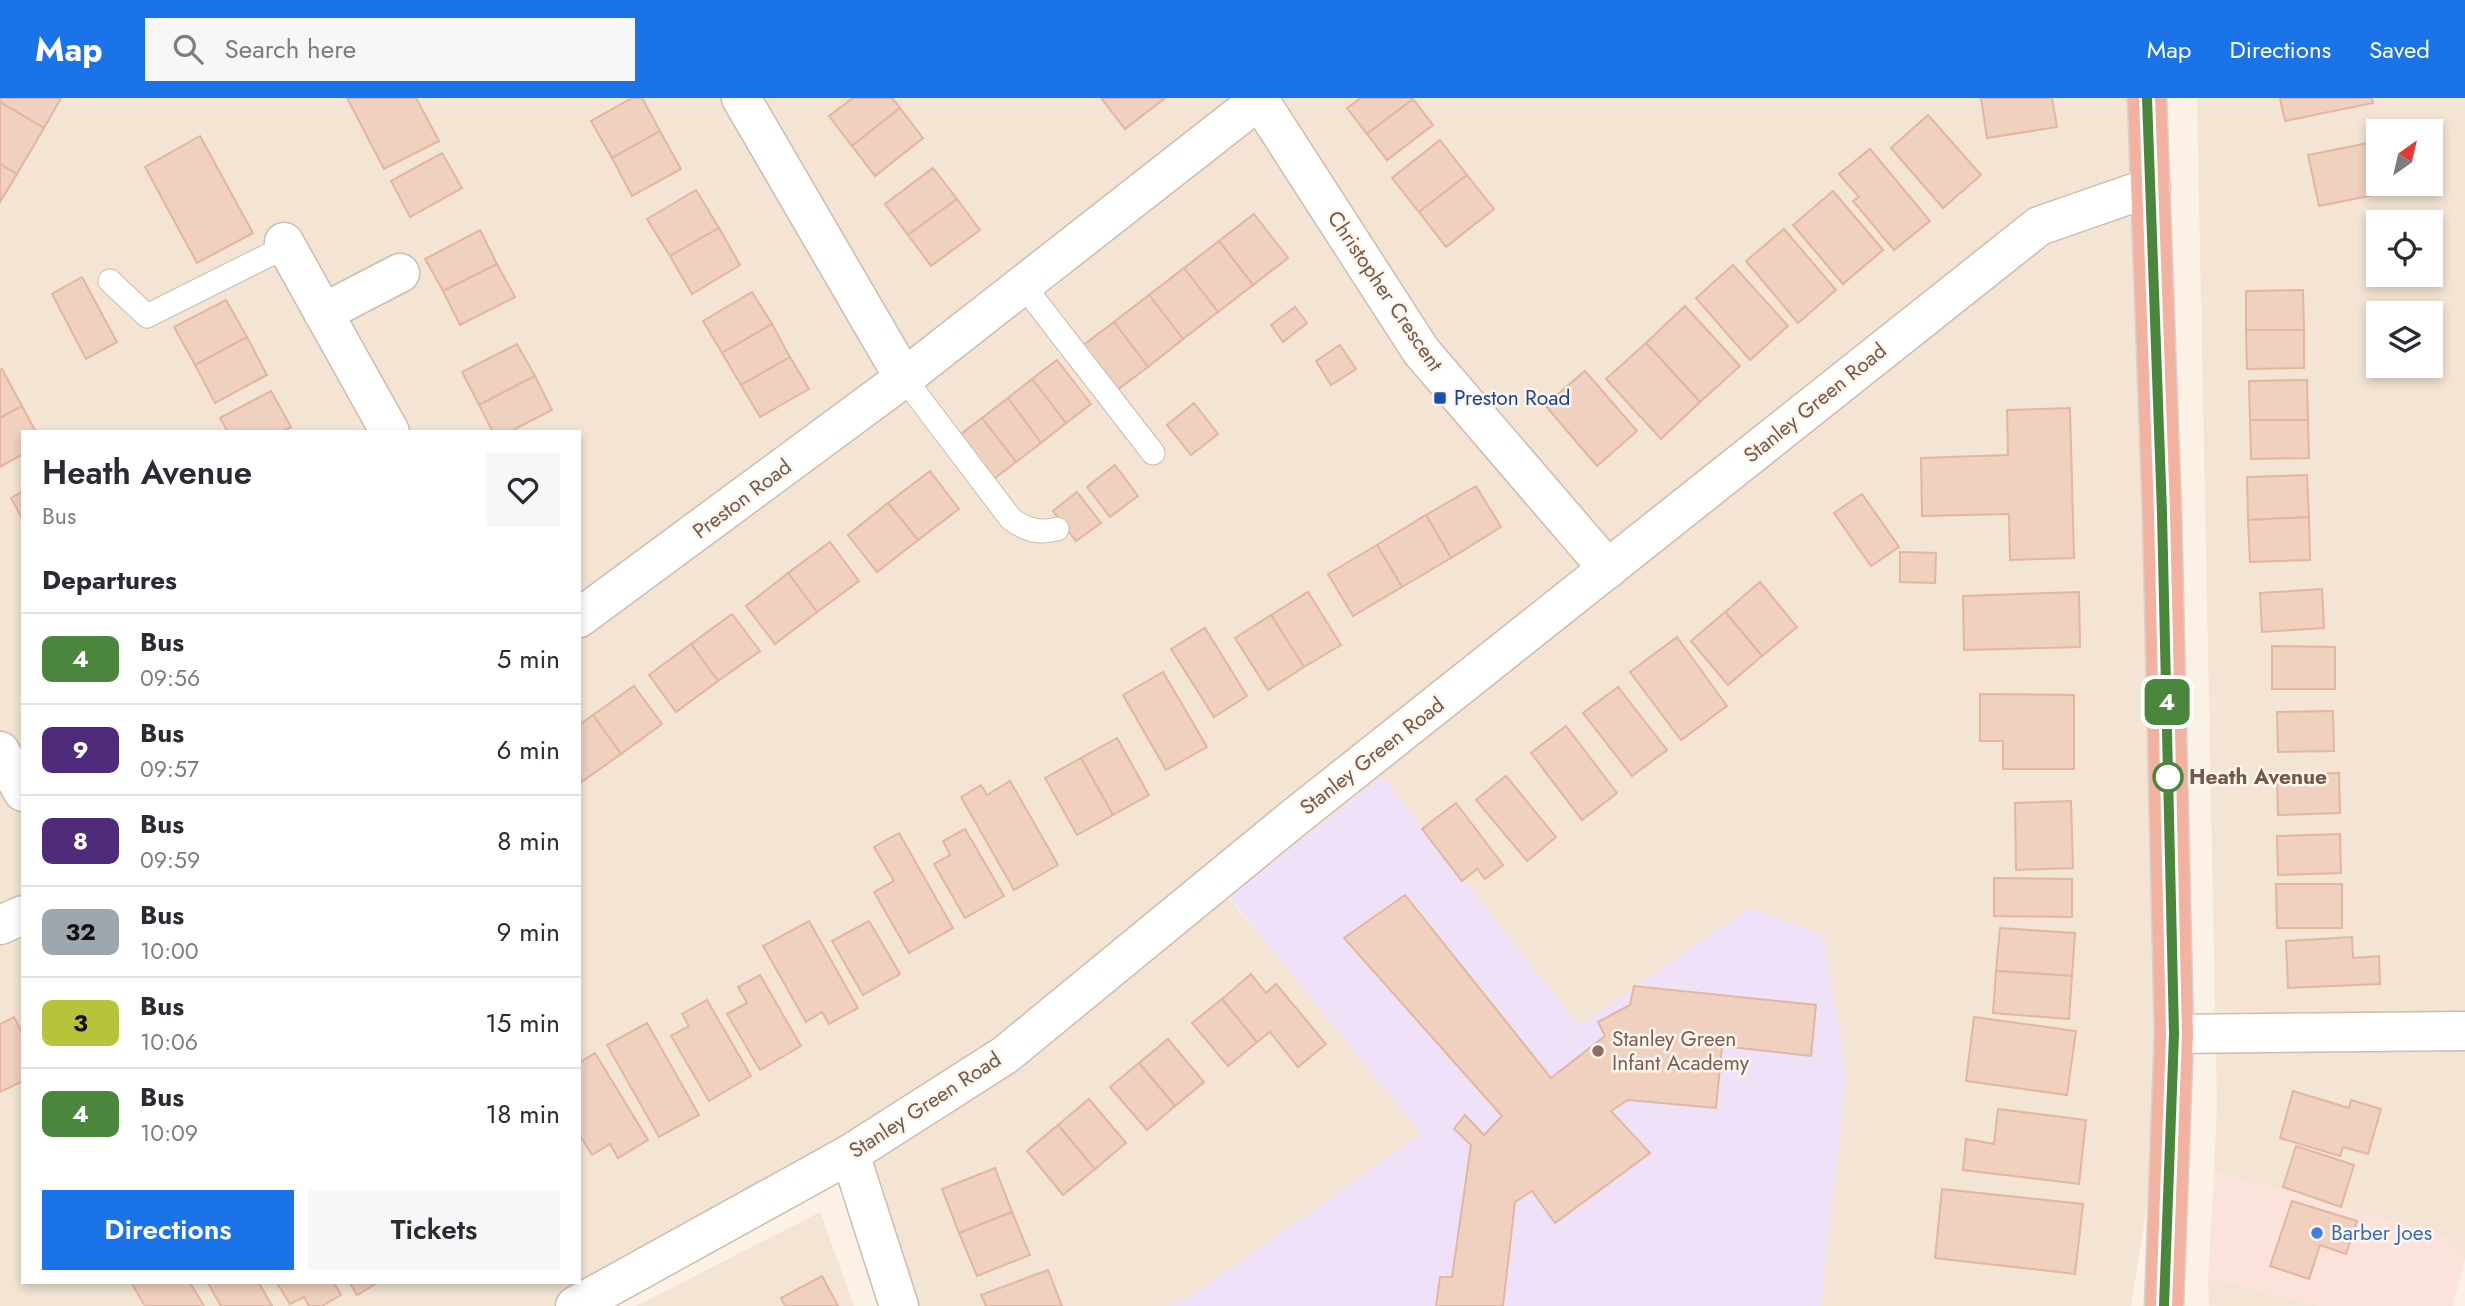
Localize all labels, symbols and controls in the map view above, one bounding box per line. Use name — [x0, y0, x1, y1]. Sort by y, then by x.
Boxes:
search box — [145, 18, 635, 81]
text: Map — [35, 26, 103, 73]
icon: search — [169, 30, 207, 68]
text: Search here — [225, 30, 356, 68]
text: Map — [2147, 32, 2192, 67]
text: Directions — [2230, 32, 2331, 67]
text: Saved — [2369, 32, 2430, 67]
north arrow — [2366, 119, 2443, 196]
map controls — [2366, 119, 2443, 378]
street label: Christopher Crescent — [1320, 205, 1450, 377]
button: locate — [2366, 210, 2443, 287]
button: layers — [2366, 301, 2443, 378]
street label: Stanley Green Road — [1737, 336, 1893, 470]
place label: Preston Road — [1454, 383, 1570, 413]
marker: Preston Road — [1432, 390, 1448, 406]
text: Heath Avenue — [42, 449, 252, 496]
street label: Preston Road — [686, 452, 798, 546]
button: heart — [486, 453, 560, 527]
text: Bus — [42, 499, 76, 533]
text: Departures — [42, 561, 177, 599]
text: Bus — [140, 623, 184, 661]
text: 5 min — [497, 640, 560, 678]
text: 4 — [72, 641, 89, 676]
text: 09:56 — [140, 661, 200, 695]
line badge: 4 — [2144, 679, 2190, 725]
text: 4 — [2159, 684, 2175, 719]
street label: Stanley Green Road — [1293, 690, 1451, 822]
text: Bus — [140, 714, 184, 752]
text: 6 min — [497, 731, 560, 769]
text: 9 — [72, 732, 89, 767]
text: 09:57 — [140, 752, 199, 786]
marker: Heath Avenue — [2153, 762, 2183, 792]
place label: Heath Avenue — [2189, 762, 2327, 792]
text: Bus — [140, 805, 184, 843]
text: 8 min — [497, 822, 560, 860]
text: 8 — [73, 823, 88, 858]
text: 09:59 — [140, 843, 200, 877]
text: Bus — [140, 896, 184, 934]
text: 9 min — [497, 913, 560, 951]
text: 32 — [65, 914, 96, 949]
text: 10:00 — [140, 934, 199, 968]
text: Bus — [140, 987, 184, 1025]
text: 15 min — [485, 1004, 560, 1042]
text: 3 — [73, 1005, 88, 1040]
place label: Stanley Green Infant Academy — [1612, 1024, 1750, 1078]
text: 10:06 — [140, 1025, 198, 1059]
marker: Stanley Green Infant Academy — [1590, 1043, 1606, 1059]
street label: Stanley Green Road — [843, 1045, 1007, 1165]
text: Bus — [140, 1078, 184, 1116]
text: 18 min — [486, 1095, 560, 1133]
text: 4 — [72, 1096, 89, 1131]
text: 10:09 — [140, 1116, 198, 1150]
button: Directions — [42, 1190, 294, 1270]
button: Tickets — [308, 1190, 560, 1270]
place label: Barber Joes — [2331, 1218, 2432, 1248]
marker: Barber Joes — [2309, 1225, 2325, 1241]

